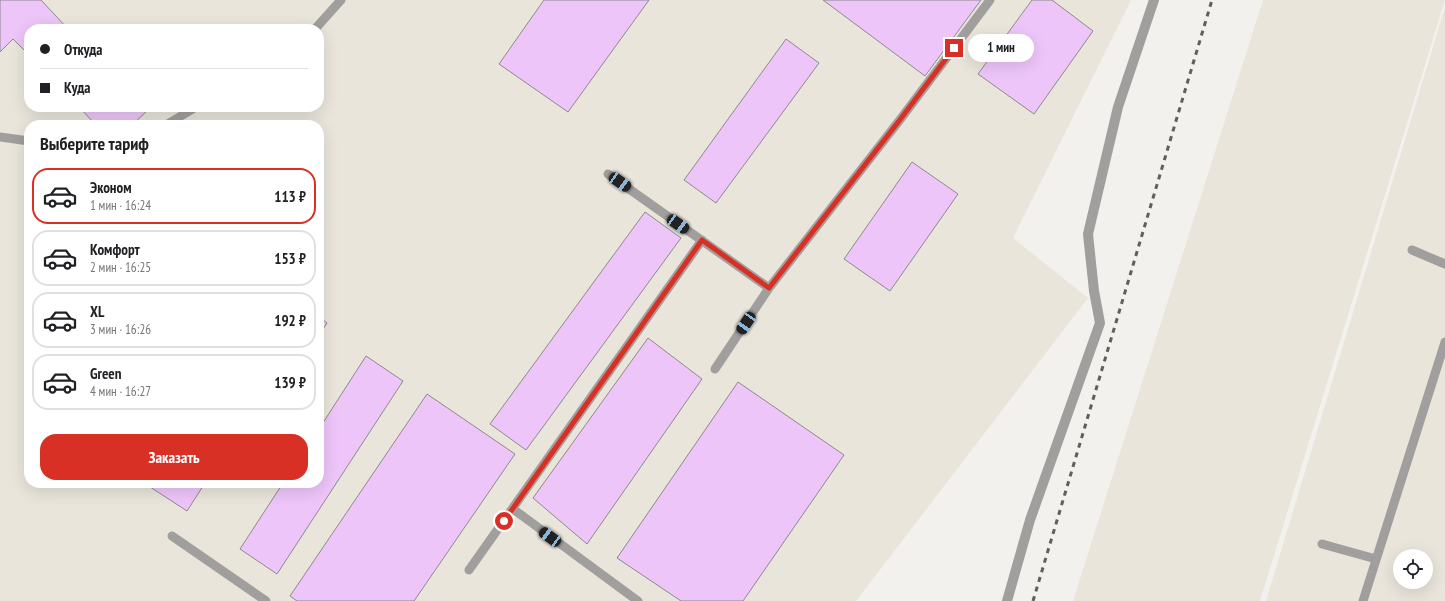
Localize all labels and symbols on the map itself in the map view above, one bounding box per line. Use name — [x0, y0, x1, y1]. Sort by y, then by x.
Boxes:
callout: 1 мин — [968, 34, 1034, 62]
route end — [945, 39, 963, 57]
car — [607, 170, 633, 194]
car — [665, 212, 691, 236]
car — [734, 310, 758, 336]
route start — [495, 512, 513, 530]
car — [537, 525, 563, 549]

